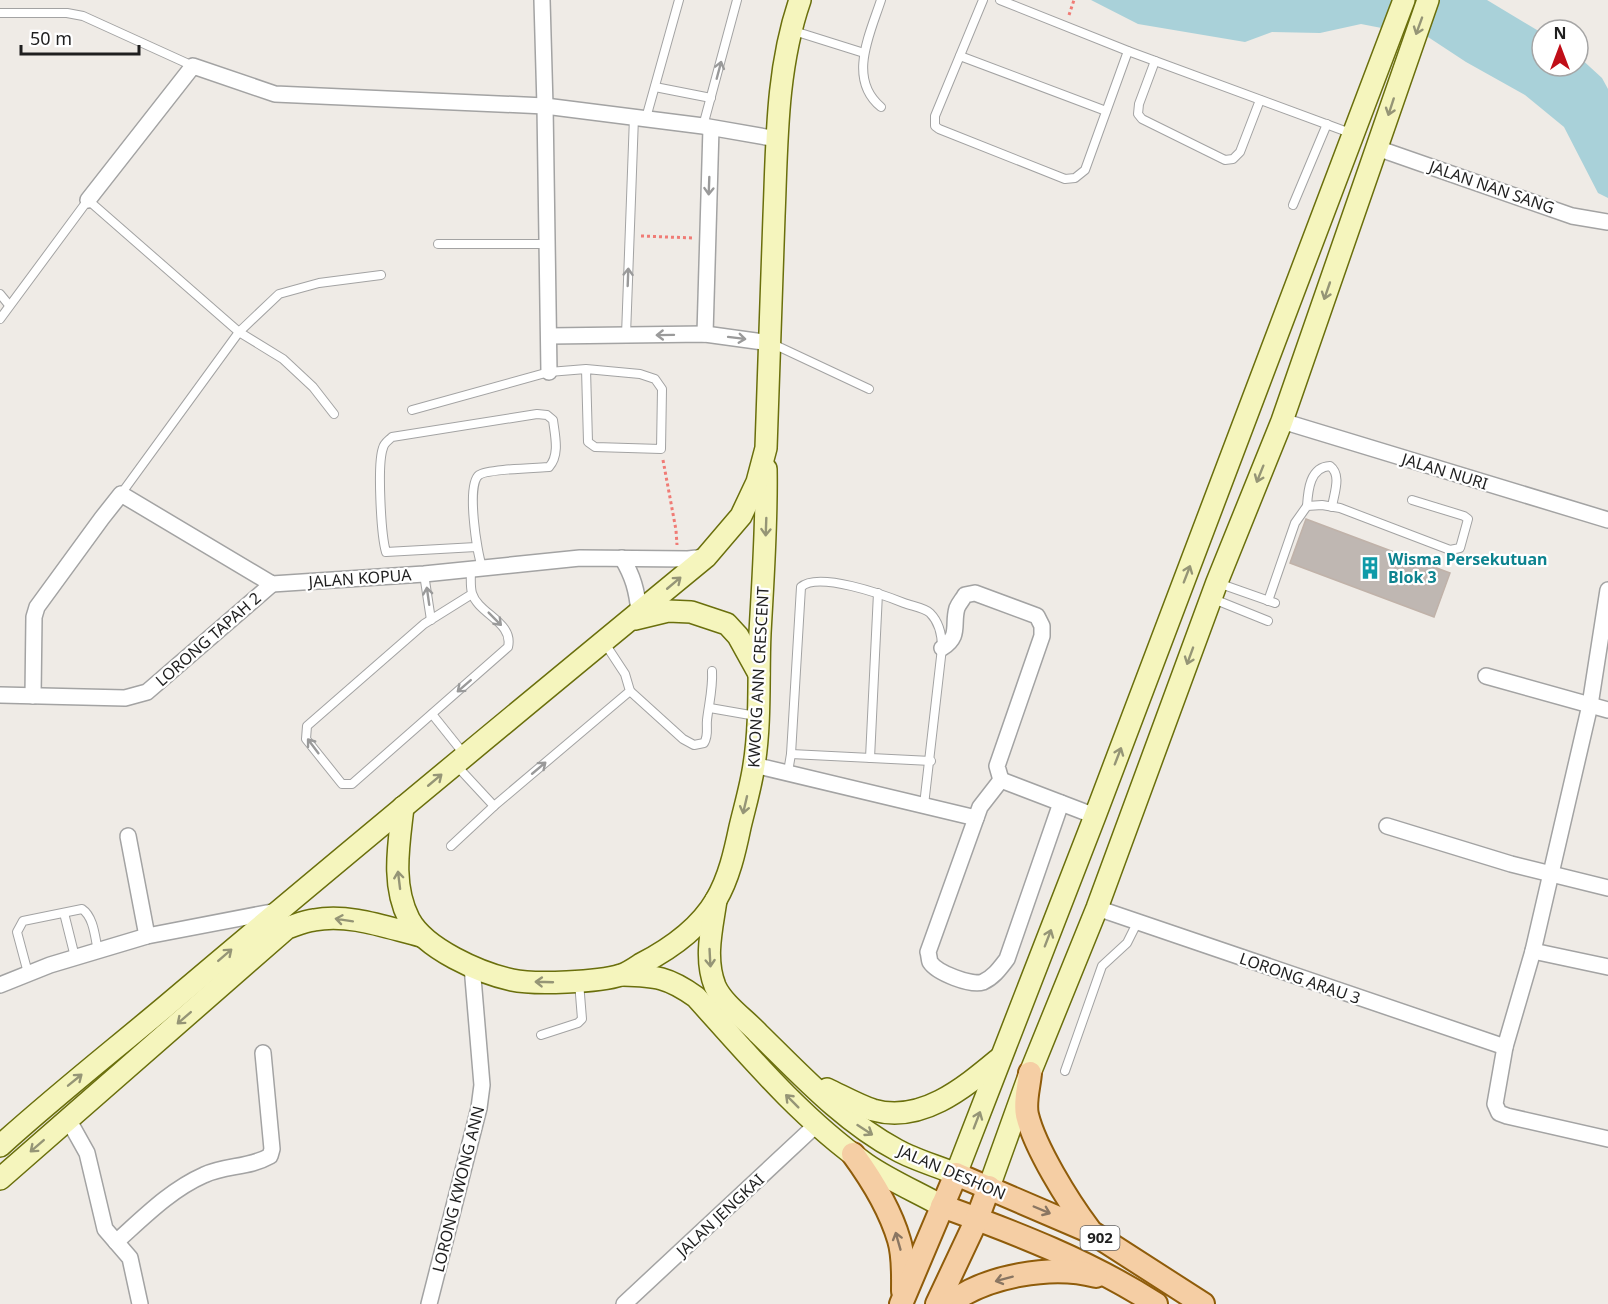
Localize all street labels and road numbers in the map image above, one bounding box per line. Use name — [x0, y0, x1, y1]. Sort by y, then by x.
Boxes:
street label: JALAN NAN SANG — [1425, 155, 1558, 219]
street label: JALAN NURI — [1397, 447, 1491, 494]
street label: JALAN KOPUA — [306, 563, 413, 593]
street label: KWONG ANN CRESCENT — [742, 586, 774, 768]
street label: LORONG TAPAH 2 — [151, 587, 265, 691]
street label: LORONG ARAU 3 — [1237, 947, 1363, 1009]
street label: LORONG KWONG ANN — [427, 1104, 489, 1274]
street label: JALAN DESHON — [893, 1139, 1009, 1205]
street label: JALAN JENGKAI — [670, 1169, 769, 1263]
road number: 902 — [1080, 1226, 1120, 1250]

